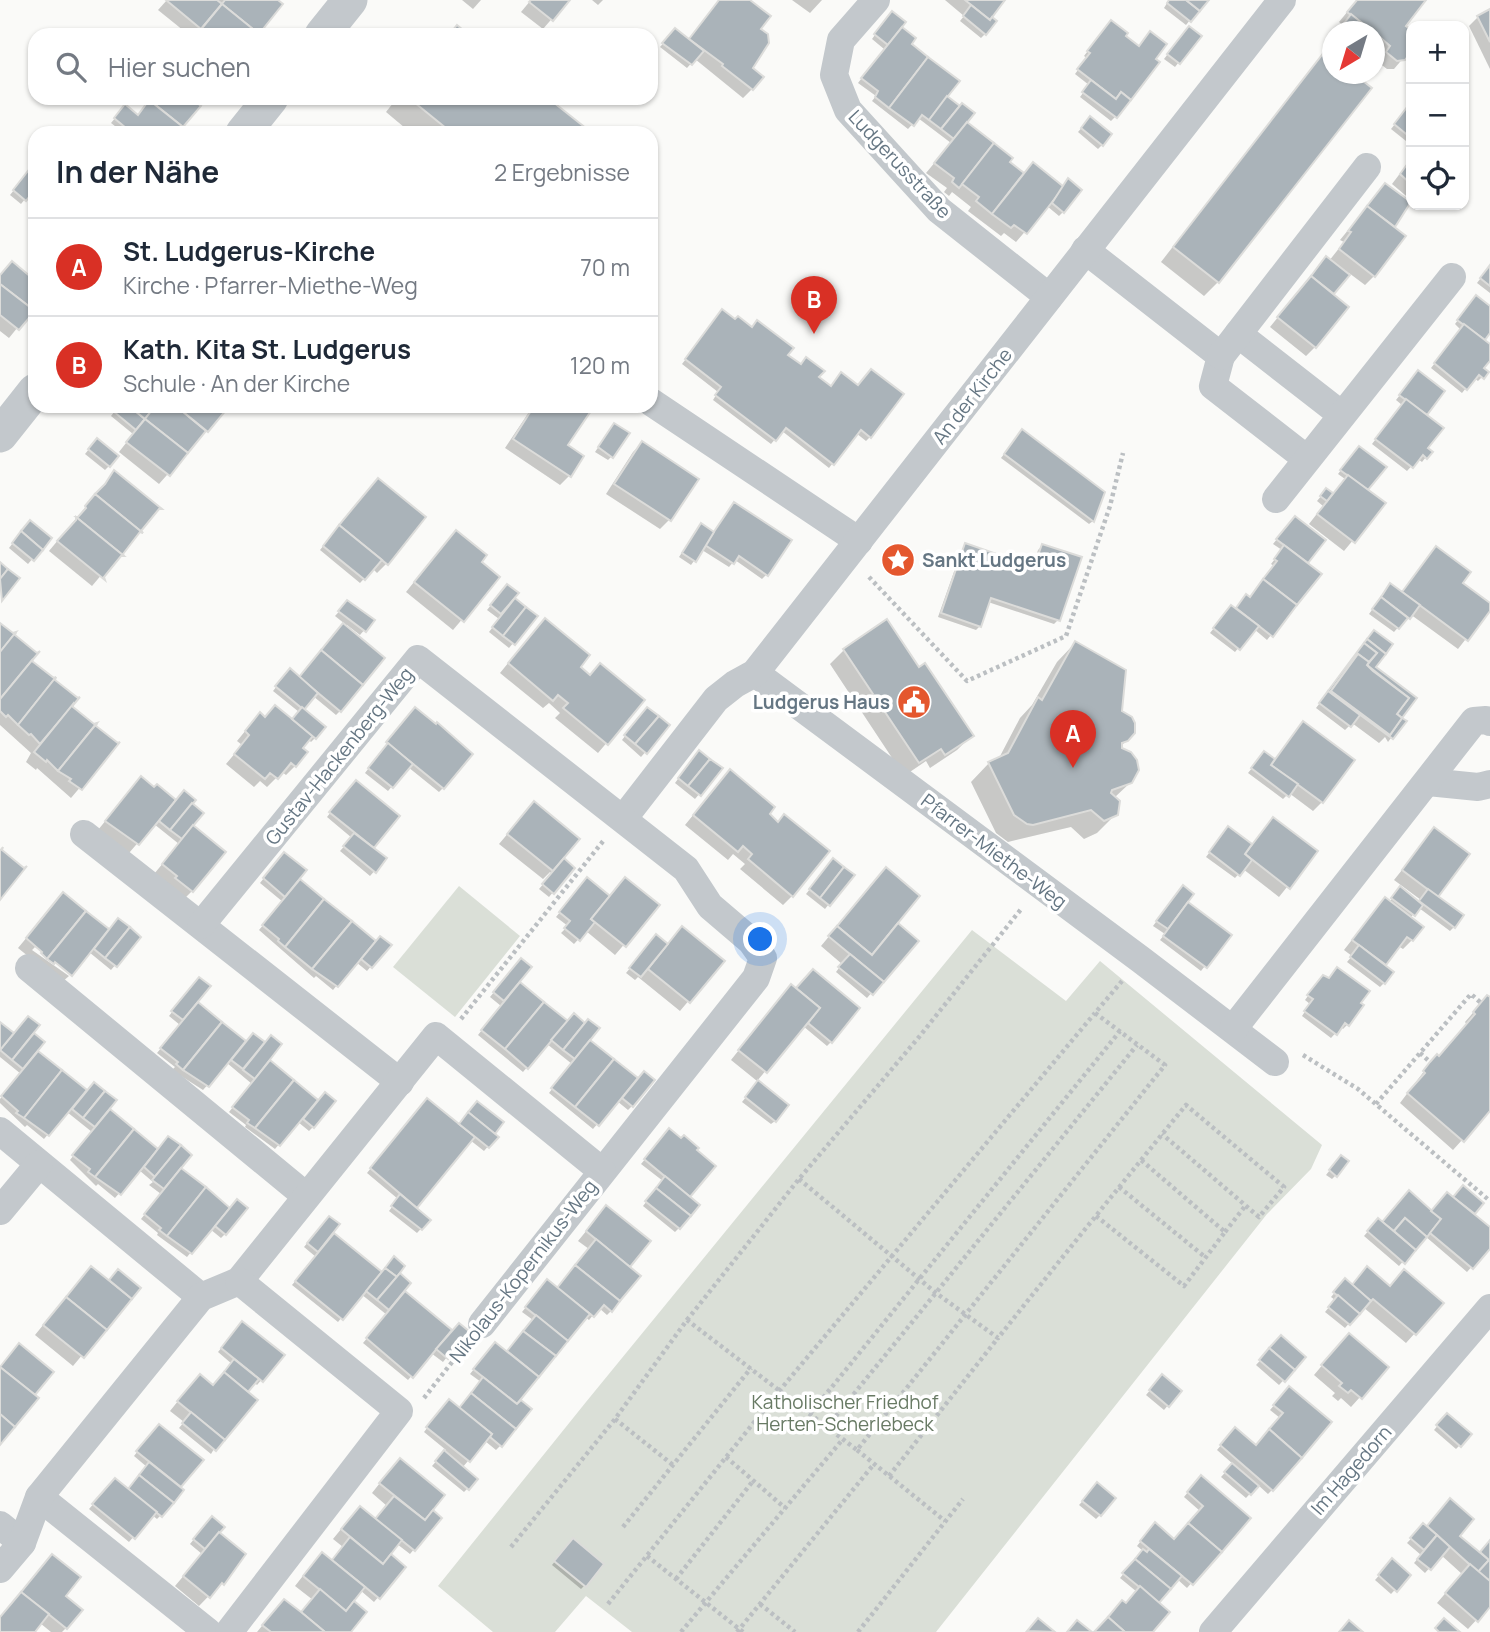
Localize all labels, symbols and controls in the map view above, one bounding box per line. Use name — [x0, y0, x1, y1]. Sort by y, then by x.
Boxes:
north arrow — [1322, 21, 1385, 84]
map controls — [1406, 21, 1469, 210]
button: + — [1406, 21, 1469, 84]
search box — [28, 28, 658, 105]
icon: search — [52, 48, 90, 86]
text: Hier suchen — [108, 49, 251, 85]
button: − — [1406, 84, 1469, 147]
street label: Ludgerusstraße — [843, 104, 957, 224]
button: locate — [1406, 147, 1469, 210]
text: In der Nähe — [56, 151, 219, 192]
text: 2 Ergebnisse — [494, 156, 630, 188]
text: St. Ludgerus-Kirche — [123, 233, 375, 269]
text: A — [71, 251, 87, 283]
text: 70 m — [580, 251, 630, 283]
text: Kirche · Pfarrer-Miethe-Weg — [123, 269, 418, 301]
pin: B — [791, 276, 837, 334]
text: Kath. Kita St. Ludgerus — [123, 331, 411, 367]
street label: An der Kirche — [926, 343, 1018, 449]
text: B — [72, 349, 86, 381]
text: 120 m — [570, 349, 630, 381]
text: Schule · An der Kirche — [123, 367, 350, 399]
place icon: Sankt Ludgerus — [879, 541, 917, 579]
place label: Sankt Ludgerus — [922, 547, 1066, 573]
street label: Gustav-Hackenberg-Weg — [259, 662, 419, 850]
public building icon: Ludgerus Haus — [895, 683, 933, 721]
place label: Ludgerus Haus — [753, 689, 890, 715]
pin: A — [1050, 710, 1096, 768]
street label: Pfarrer-Miethe-Weg — [916, 788, 1072, 914]
your location — [743, 922, 777, 956]
street label: Nikolaus-Kopernikus-Weg — [443, 1174, 603, 1368]
park label: Katholischer Friedhof Herten-Scherlebeck — [752, 1389, 939, 1437]
street label: Im Hagedorn — [1305, 1420, 1397, 1520]

